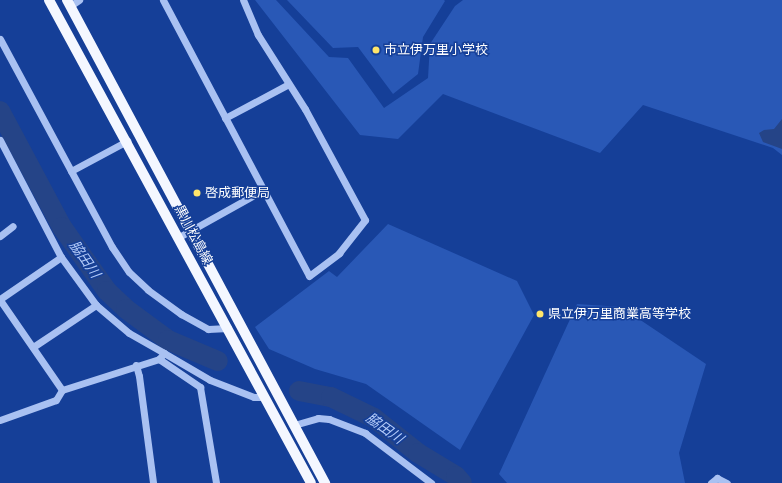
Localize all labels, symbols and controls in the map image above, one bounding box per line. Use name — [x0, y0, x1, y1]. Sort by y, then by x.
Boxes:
place label: 市立伊万里小学校 — [384, 42, 488, 58]
marker: 市立伊万里小学校 — [371, 45, 381, 55]
place label: 啓成郵便局 — [205, 185, 270, 201]
marker: 啓成郵便局 — [192, 188, 202, 198]
street label: 黒川松島線 — [171, 203, 215, 267]
water label: 脇田川 — [66, 237, 104, 281]
place label: 県立伊万里商業高等学校 — [548, 306, 691, 322]
marker: 県立伊万里商業高等学校 — [535, 309, 545, 319]
water label: 脇田川 — [363, 409, 407, 447]

